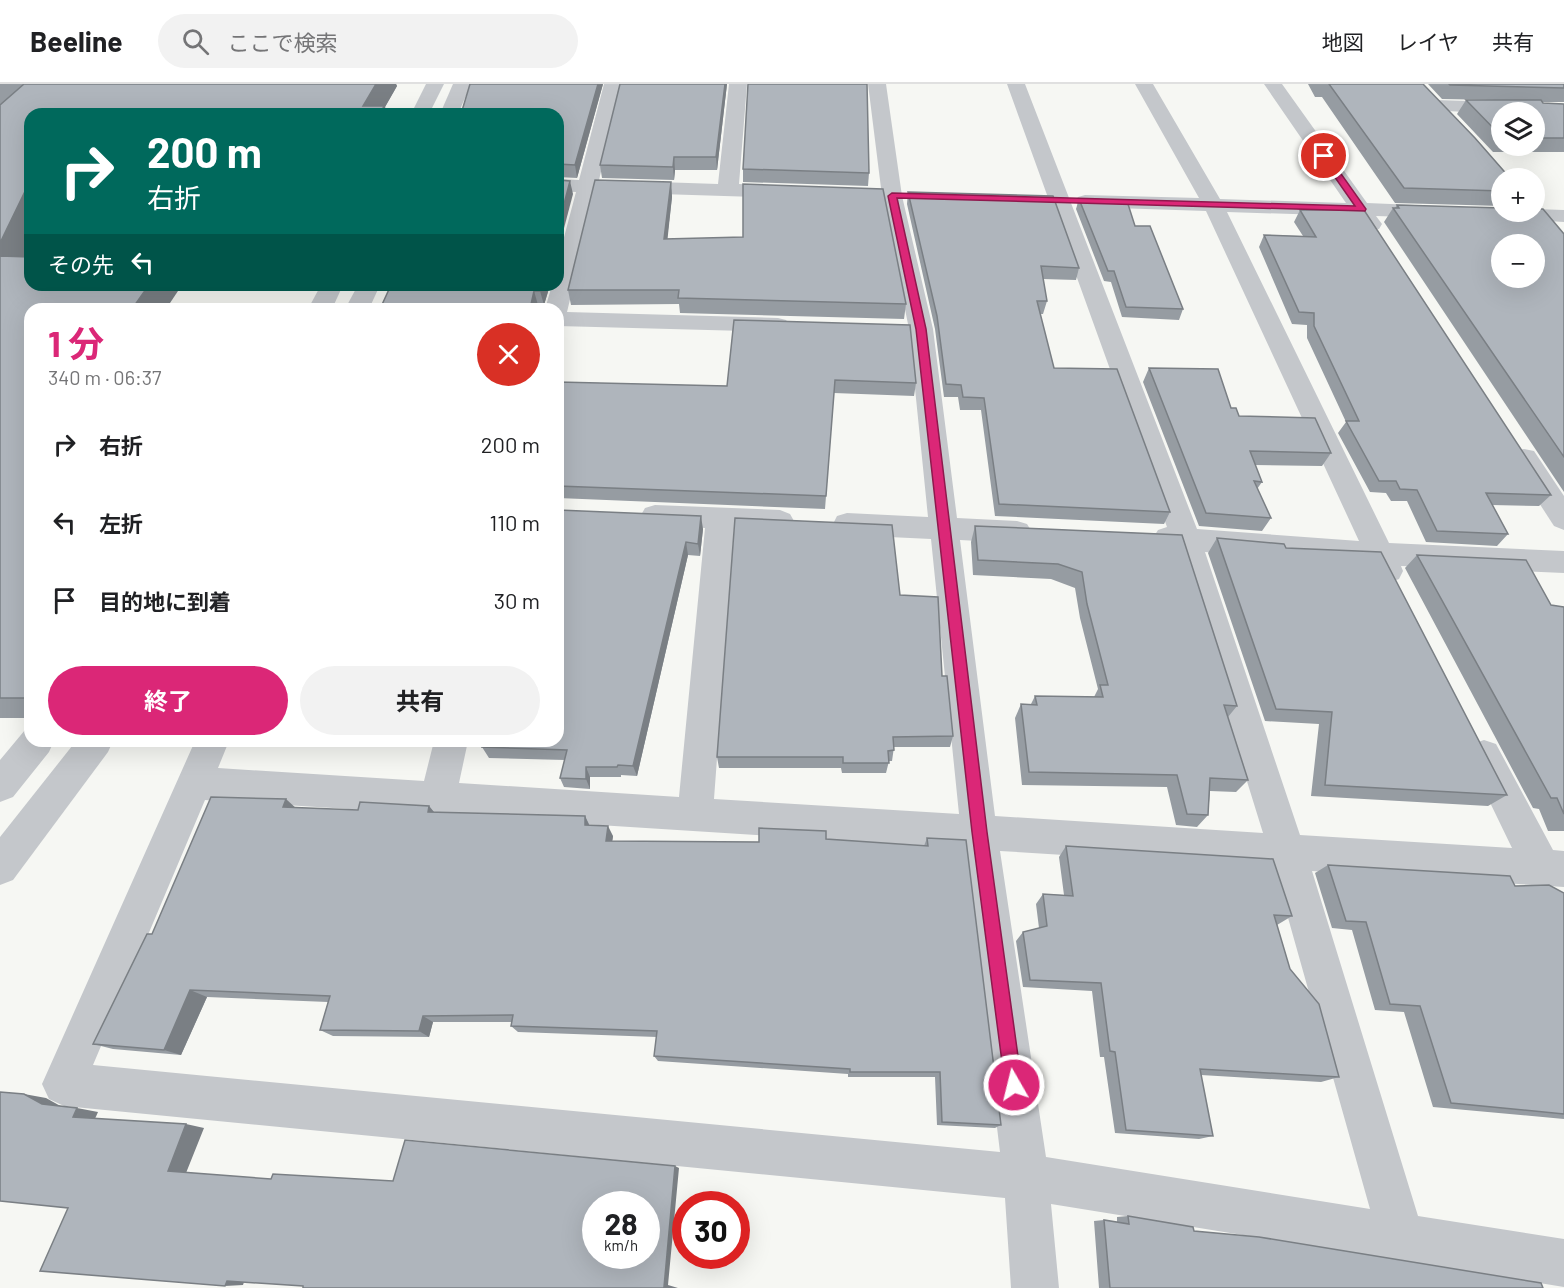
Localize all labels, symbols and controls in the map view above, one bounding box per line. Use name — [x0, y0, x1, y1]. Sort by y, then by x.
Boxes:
search box — [158, 14, 578, 68]
text: Beeline — [30, 24, 122, 58]
icon: search — [179, 25, 212, 58]
text: ここで検索 — [227, 29, 337, 55]
text: 地図 — [1322, 29, 1364, 54]
text: レイヤ — [1397, 29, 1459, 54]
text: 共有 — [1492, 29, 1534, 54]
map controls — [1491, 102, 1545, 288]
button: layers — [1491, 102, 1545, 156]
text: 200 m — [147, 126, 262, 176]
pin — [1298, 130, 1349, 181]
icon: right — [48, 132, 126, 210]
icon: arrive — [1307, 139, 1340, 172]
button: + — [1491, 168, 1545, 222]
text: 右折 — [147, 181, 201, 213]
button: − — [1491, 234, 1545, 288]
icon: left — [126, 246, 159, 279]
text: その先 — [48, 251, 114, 277]
text: 1 分 — [48, 321, 104, 364]
button: close — [477, 323, 540, 386]
text: 340 m · 06:37 — [48, 365, 162, 389]
icon: right — [48, 428, 81, 461]
text: 200 m — [481, 431, 540, 457]
text: 右折 — [99, 432, 143, 458]
icon: left — [48, 506, 81, 539]
text: 110 m — [490, 509, 540, 535]
text: 左折 — [99, 510, 143, 536]
icon: arrive — [48, 584, 81, 617]
text: 30 m — [494, 587, 540, 613]
text: 目的地に到着 — [99, 588, 231, 614]
button: 終了 — [48, 666, 288, 735]
button: 共有 — [300, 666, 540, 735]
position arrow — [982, 1053, 1046, 1117]
speed limit sign: 30 — [672, 1191, 750, 1269]
text: 28 — [604, 1205, 638, 1241]
text: km/h — [604, 1236, 638, 1254]

